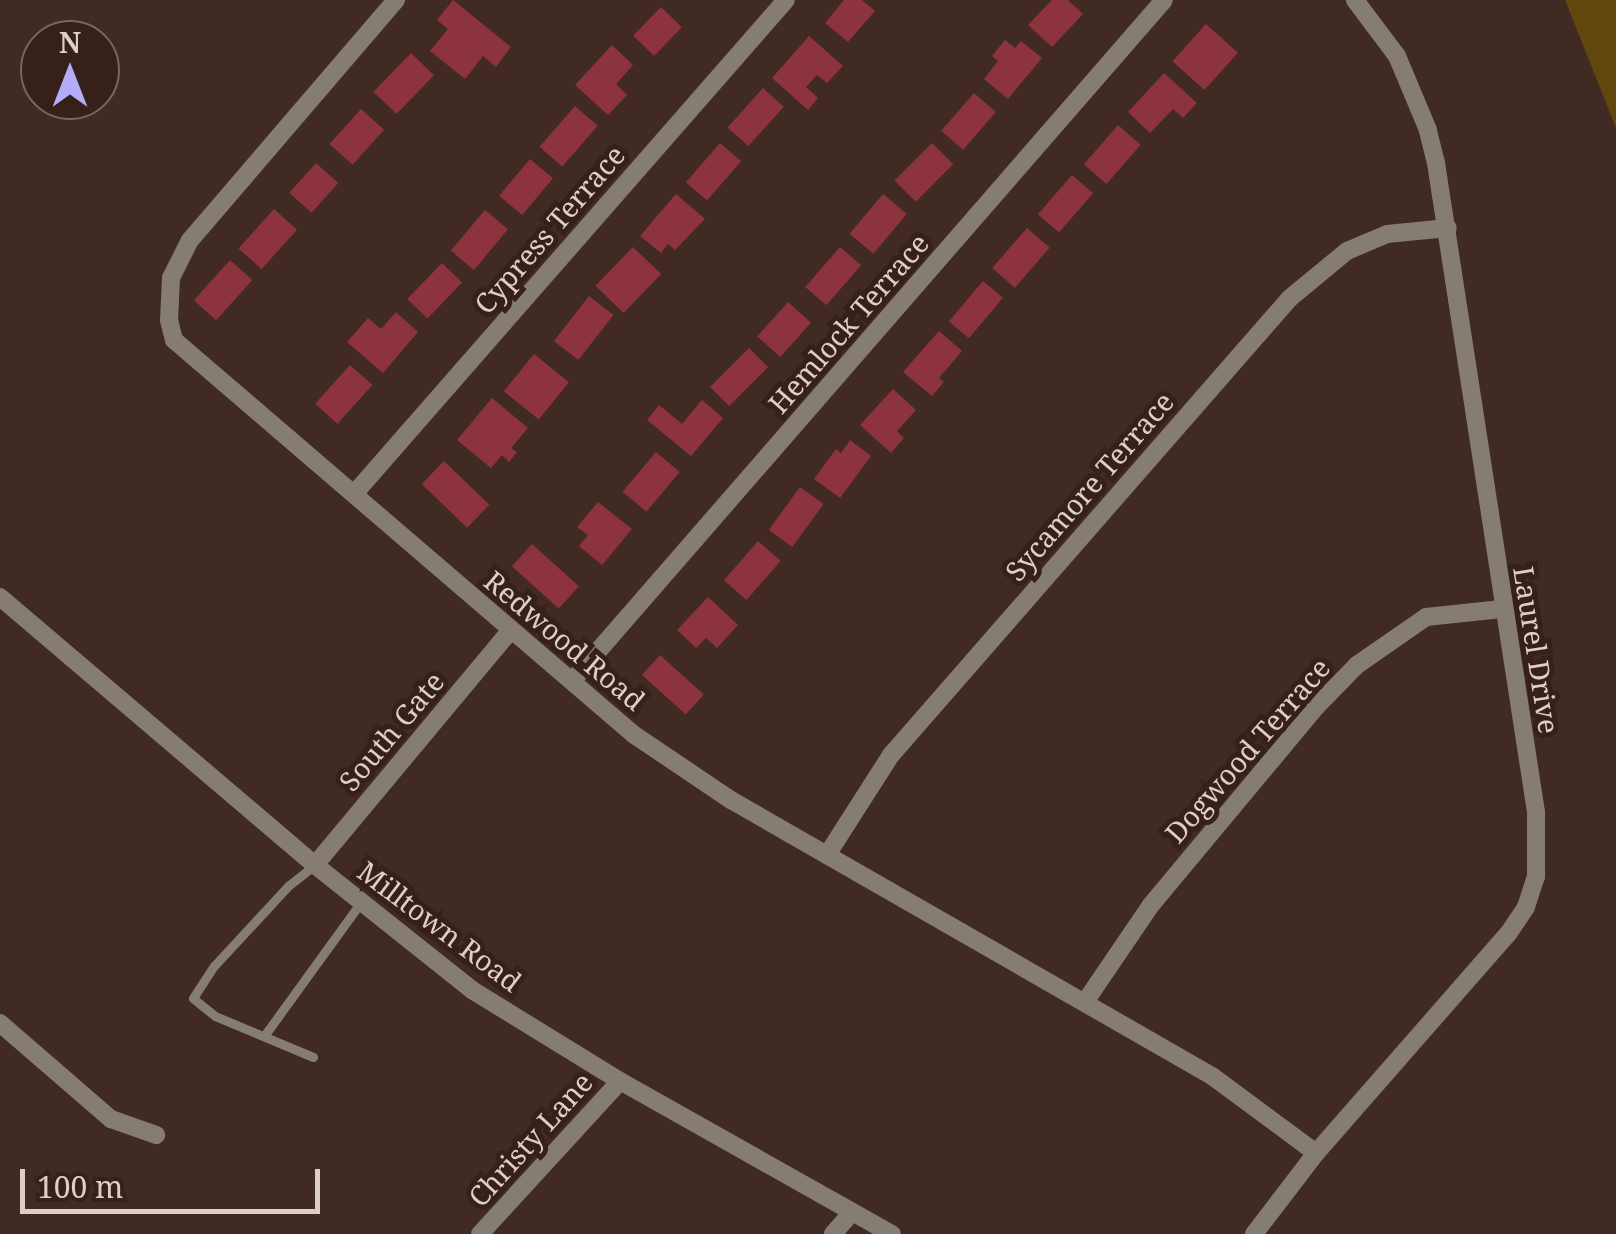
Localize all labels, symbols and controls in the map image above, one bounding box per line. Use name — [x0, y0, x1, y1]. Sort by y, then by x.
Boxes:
north arrow — [20, 20, 120, 120]
text: N — [59, 23, 81, 61]
street label: Cypress Terrace — [467, 138, 631, 320]
street label: Hemlock Terrace — [761, 226, 935, 420]
street label: Sycamore Terrace — [998, 385, 1180, 587]
street label: Redwood Road — [478, 563, 652, 717]
street label: Laurel Drive — [1507, 564, 1567, 736]
street label: Dogwood Terrace — [1158, 651, 1336, 849]
street label: South Gate — [332, 665, 450, 797]
street label: Milltown Road — [352, 854, 528, 998]
street label: Christy Lane — [461, 1065, 599, 1213]
scale bar — [25, 1149, 325, 1211]
text: 100 m — [37, 1166, 123, 1207]

